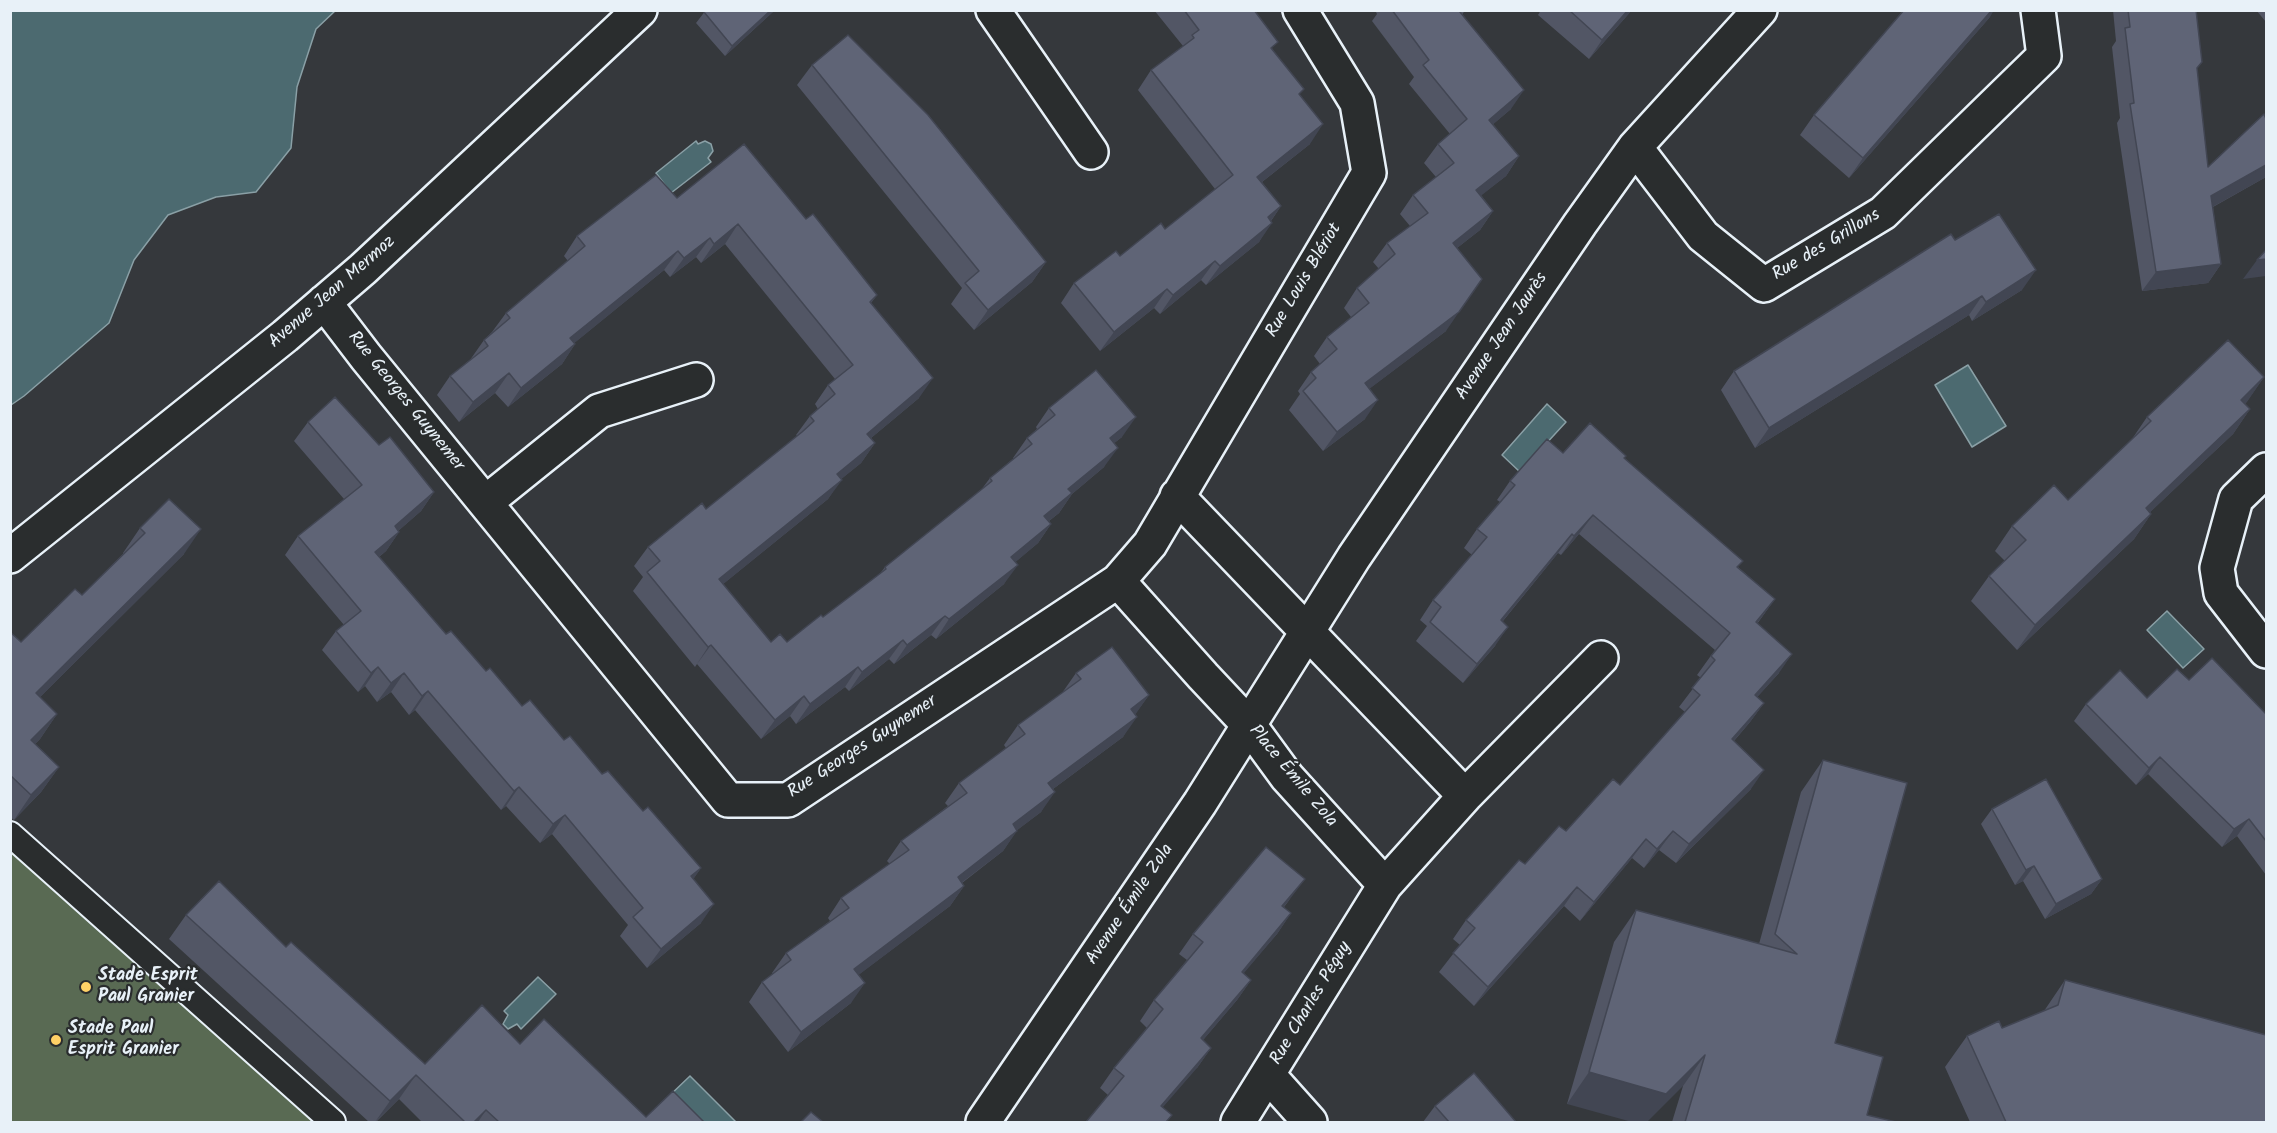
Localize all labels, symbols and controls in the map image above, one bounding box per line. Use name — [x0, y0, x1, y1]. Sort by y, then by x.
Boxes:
street label: Rue des Grillons — [1769, 205, 1885, 287]
street label: Rue Louis Blériot — [1262, 220, 1348, 342]
street label: Avenue Jean Mermoz — [265, 232, 401, 354]
street label: Avenue Jean Jaurès — [1452, 269, 1554, 405]
street label: Rue Georges Guynemer — [342, 328, 468, 476]
street label: Rue Georges Guynemer — [784, 692, 942, 804]
street label: Place Émile Zola — [1243, 721, 1341, 833]
street label: Avenue Émile Zola — [1083, 840, 1179, 970]
street label: Rue Charles Péguy — [1267, 938, 1357, 1070]
place label: Stade Esprit Paul Granier — [98, 966, 198, 1008]
marker: Stade Esprit Paul Granier — [79, 980, 93, 994]
place label: Stade Paul Esprit Granier — [68, 1019, 179, 1062]
marker: Stade Paul Esprit Granier — [49, 1033, 63, 1047]

